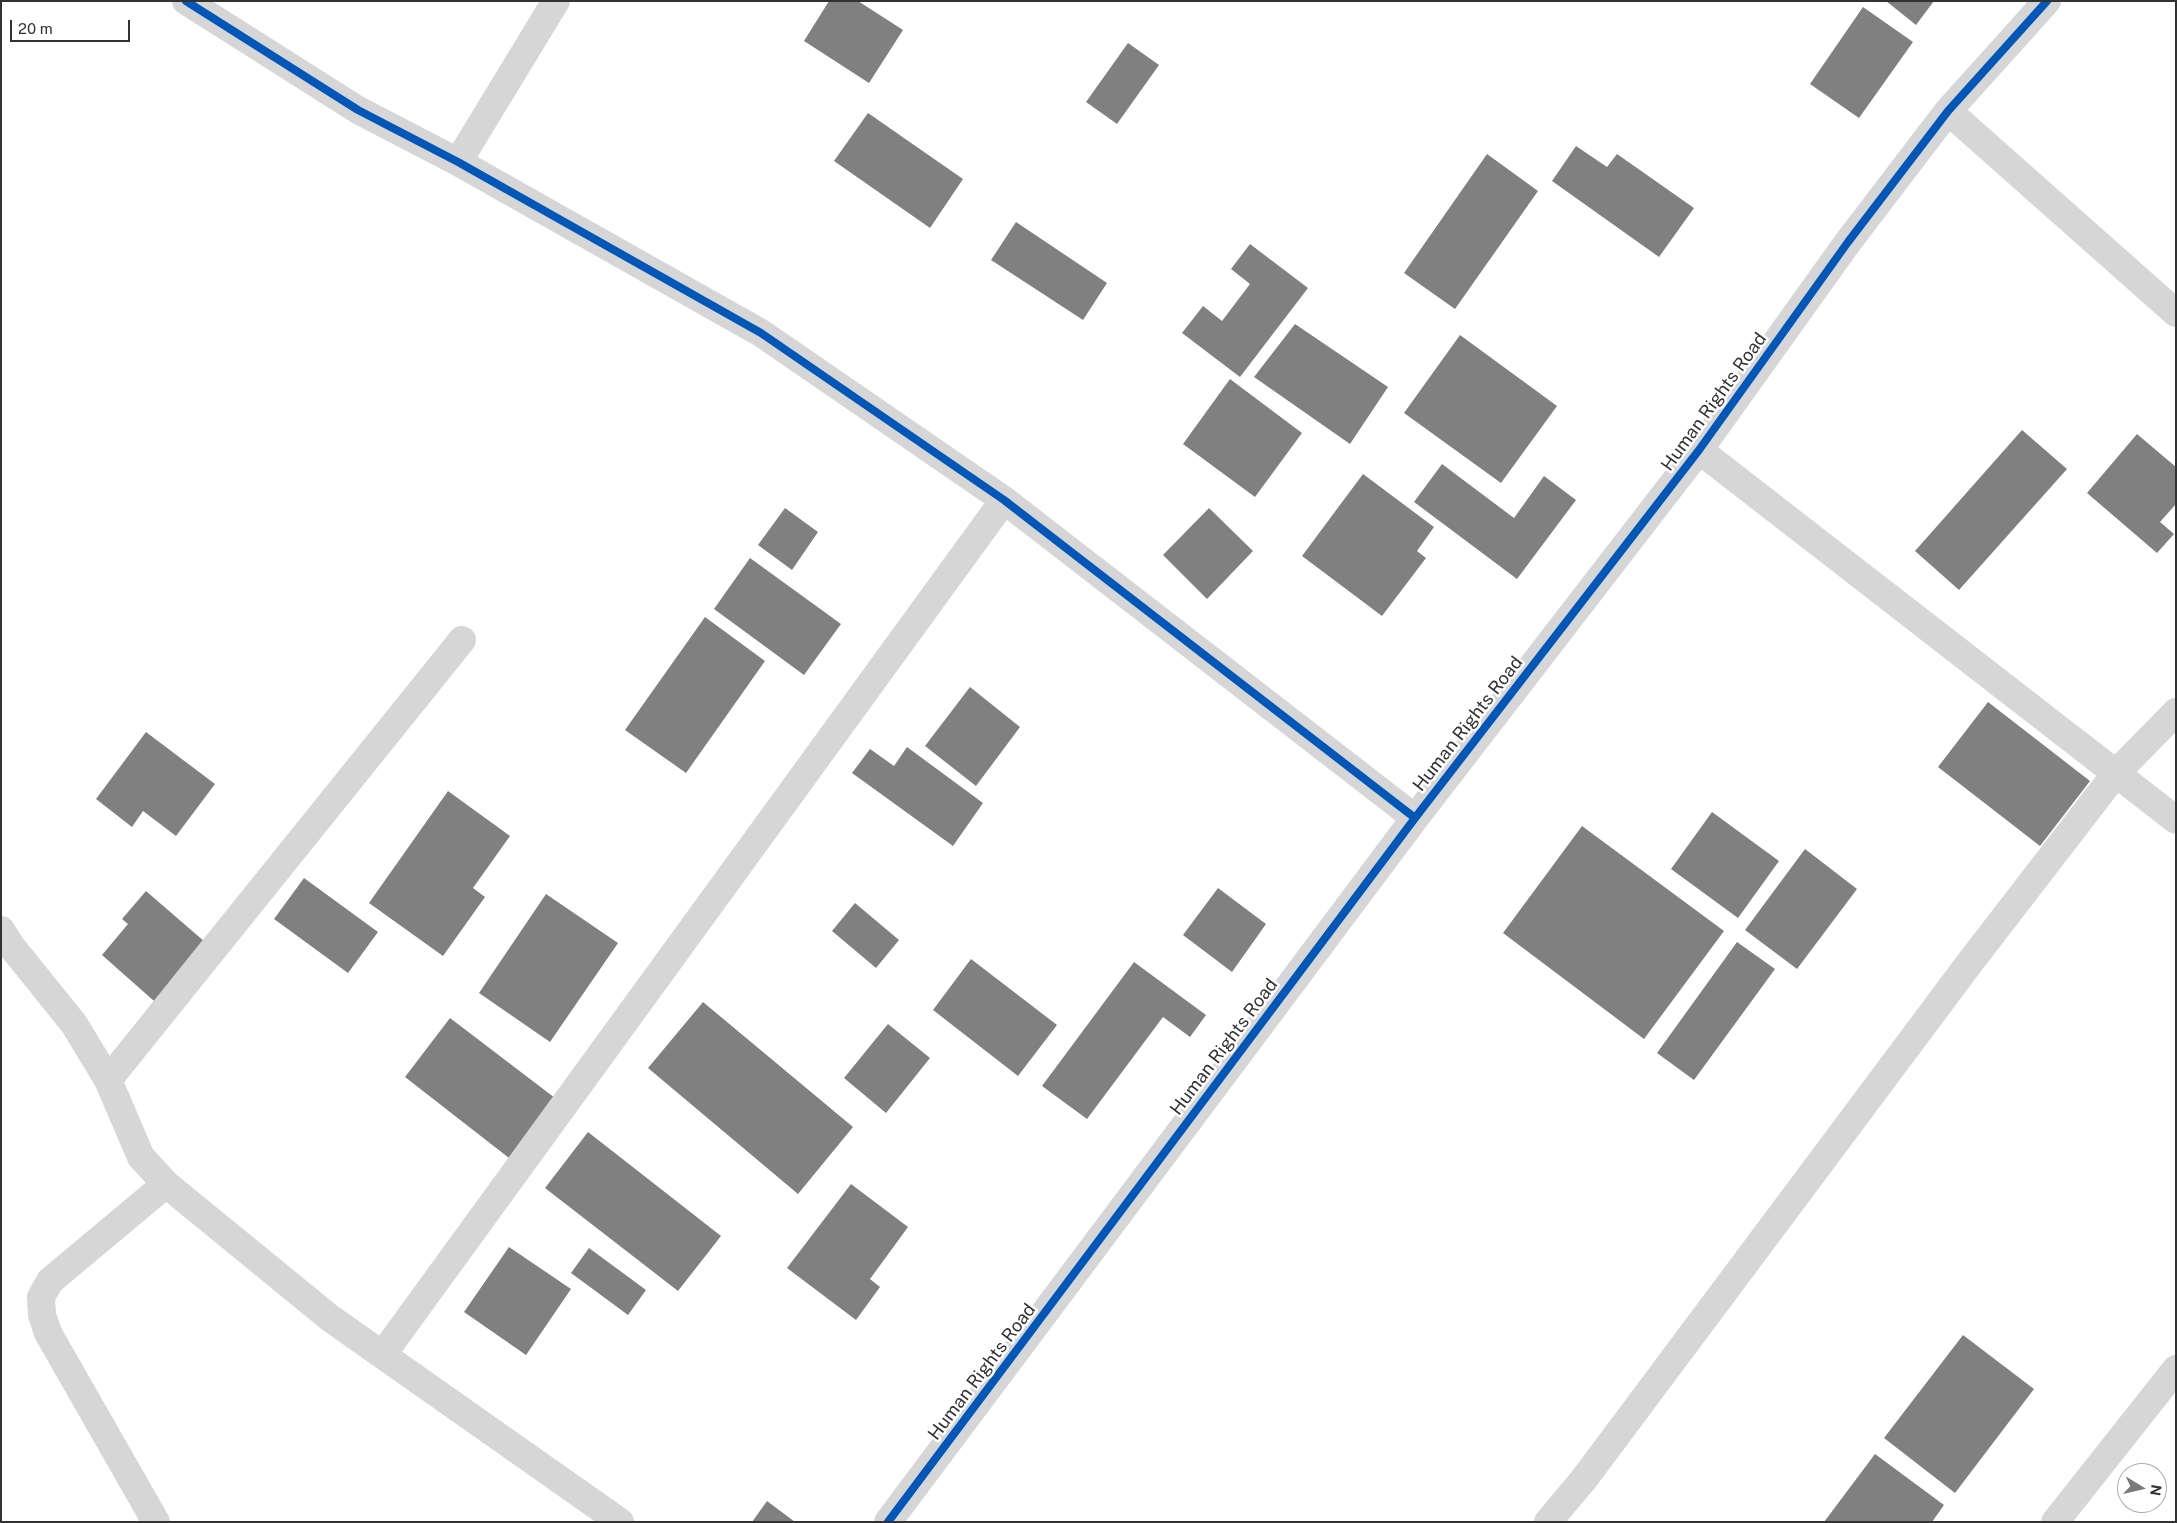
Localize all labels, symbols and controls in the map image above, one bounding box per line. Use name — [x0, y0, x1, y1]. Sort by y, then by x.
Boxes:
scale bar — [12, 10, 132, 42]
text: 20 m — [18, 20, 53, 37]
street label: Human Rights Road — [1657, 329, 1771, 475]
street label: Human Rights Road — [1409, 652, 1527, 796]
street label: Human Rights Road — [1166, 974, 1282, 1120]
street label: Human Rights Road — [924, 1299, 1040, 1445]
north arrow — [2117, 1463, 2167, 1513]
text: N — [2147, 1484, 2165, 1497]

